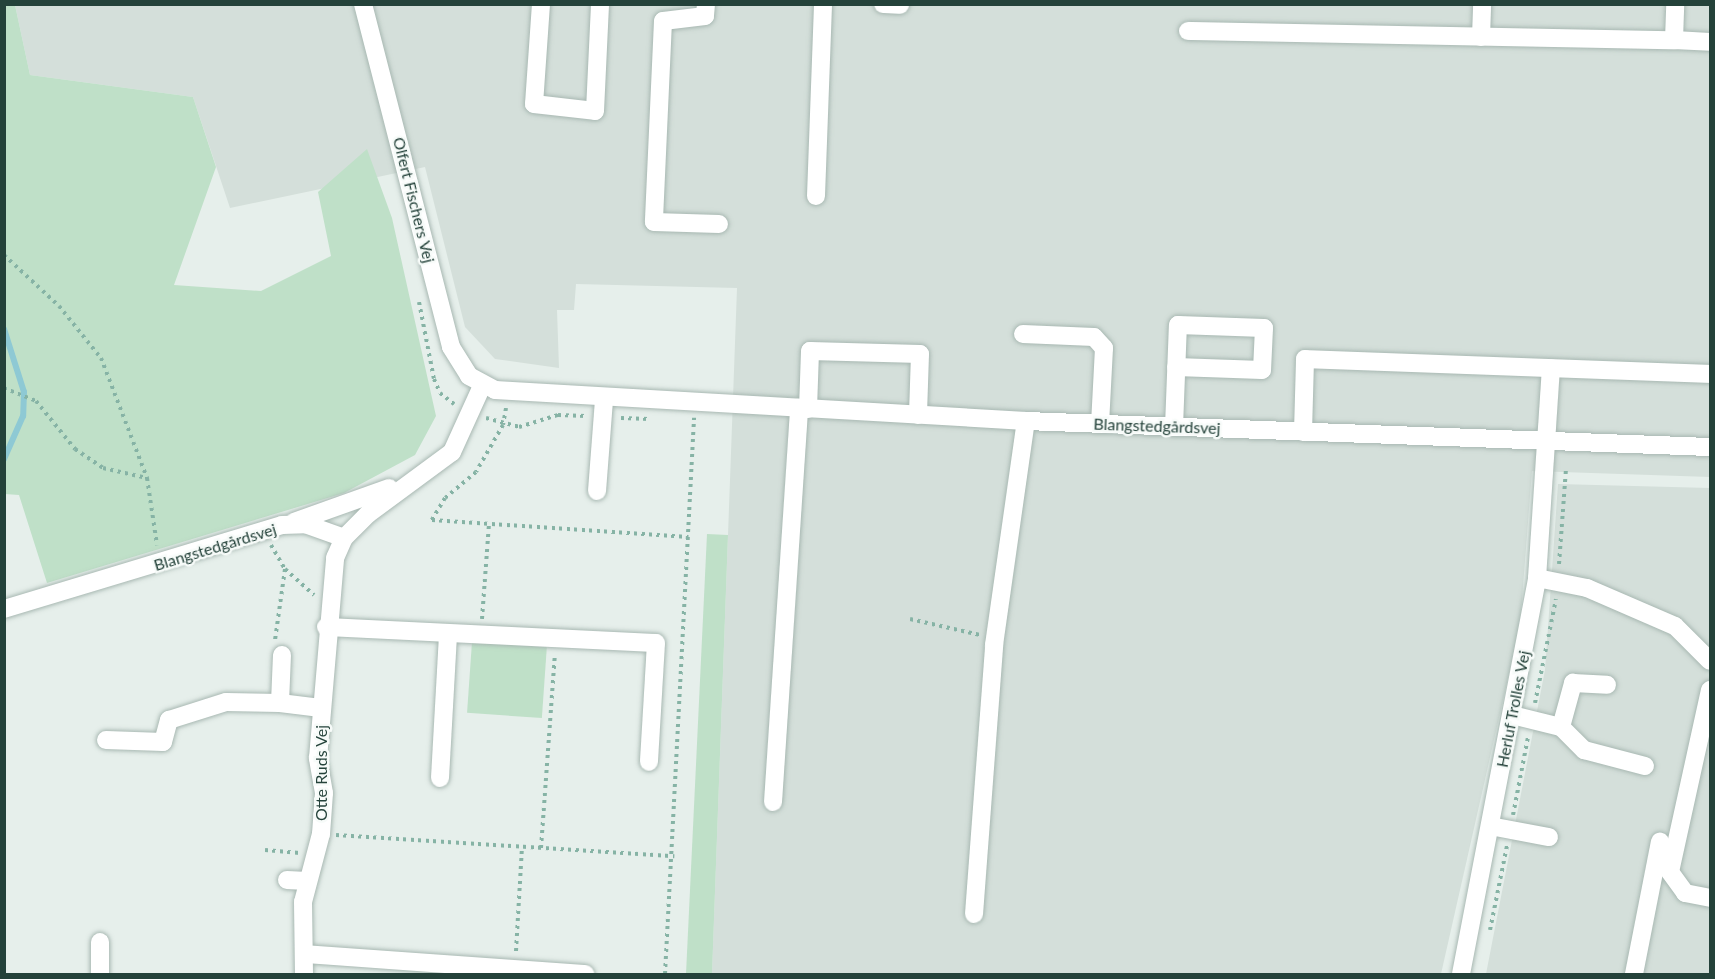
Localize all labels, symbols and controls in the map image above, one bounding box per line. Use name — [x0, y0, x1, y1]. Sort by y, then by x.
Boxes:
street label: Olfert Fischers Vej — [389, 135, 439, 265]
street label: Blangstedgårdsvej — [1093, 414, 1221, 438]
street label: Blangstedgårdsvej — [151, 519, 279, 575]
street label: Herluf Trolles Vej — [1492, 648, 1534, 770]
street label: Otte Ruds Vej — [311, 725, 331, 821]

